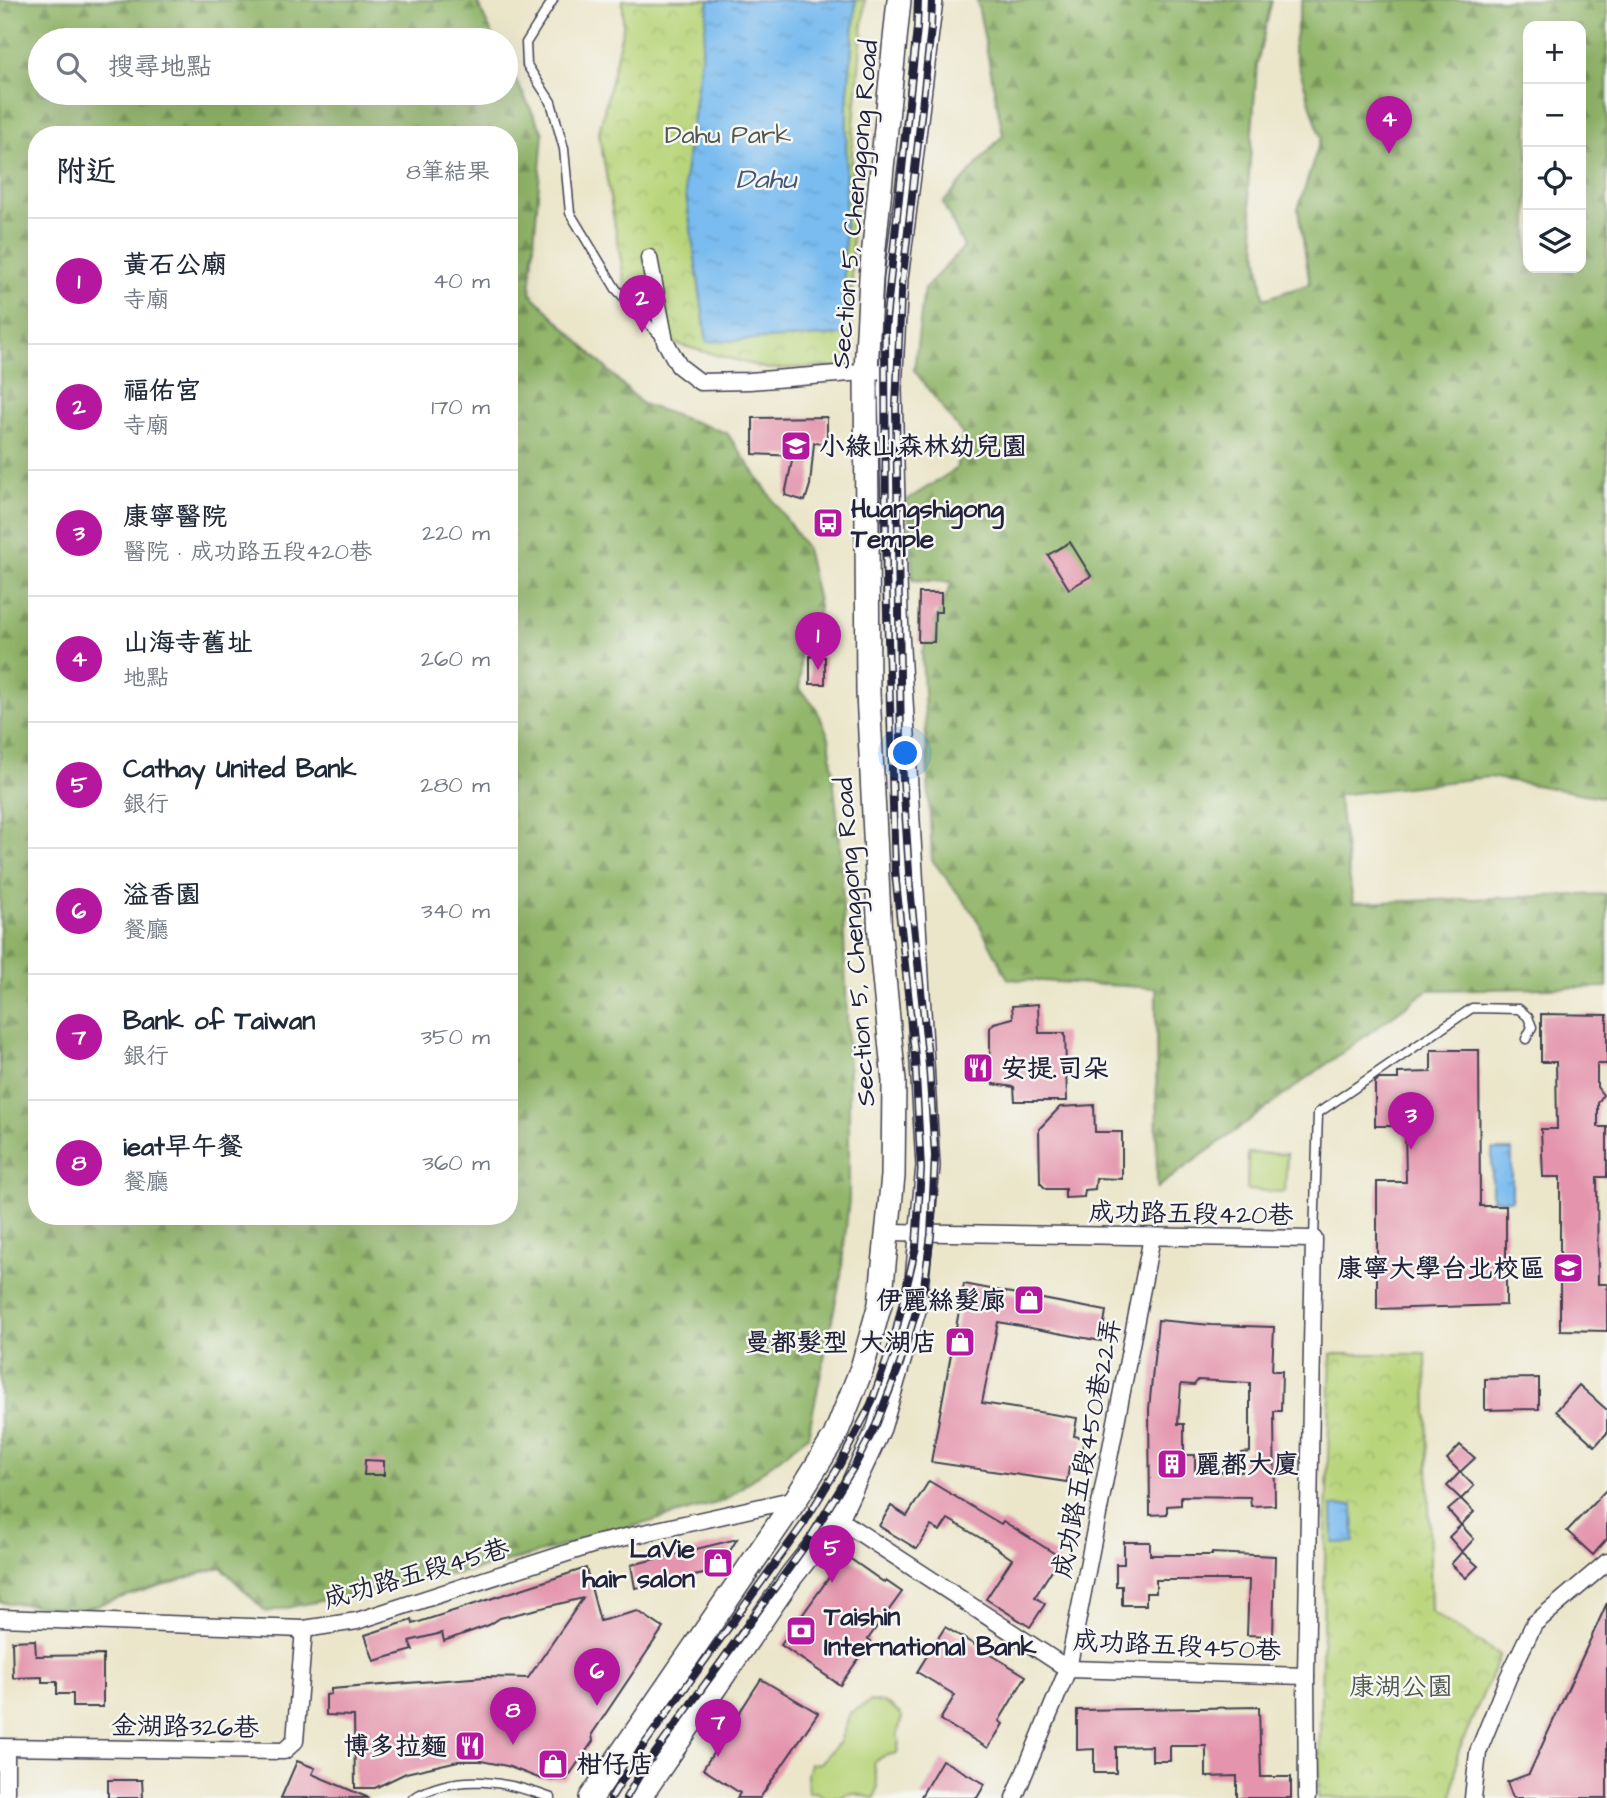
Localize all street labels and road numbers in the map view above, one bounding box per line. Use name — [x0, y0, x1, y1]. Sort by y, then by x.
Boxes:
street label: Section 5, Chenggong Road — [823, 38, 889, 370]
street label: Section 5, Chenggong Road — [826, 776, 886, 1108]
street label: 成功路五段420巷 — [1088, 1194, 1294, 1234]
street label: 成功路五段450巷22弄 — [1044, 1315, 1130, 1581]
street label: 成功路五段45巷 — [319, 1530, 514, 1618]
street label: 成功路五段450巷 — [1072, 1623, 1282, 1669]
street label: 金湖路326巷 — [110, 1708, 259, 1746]

